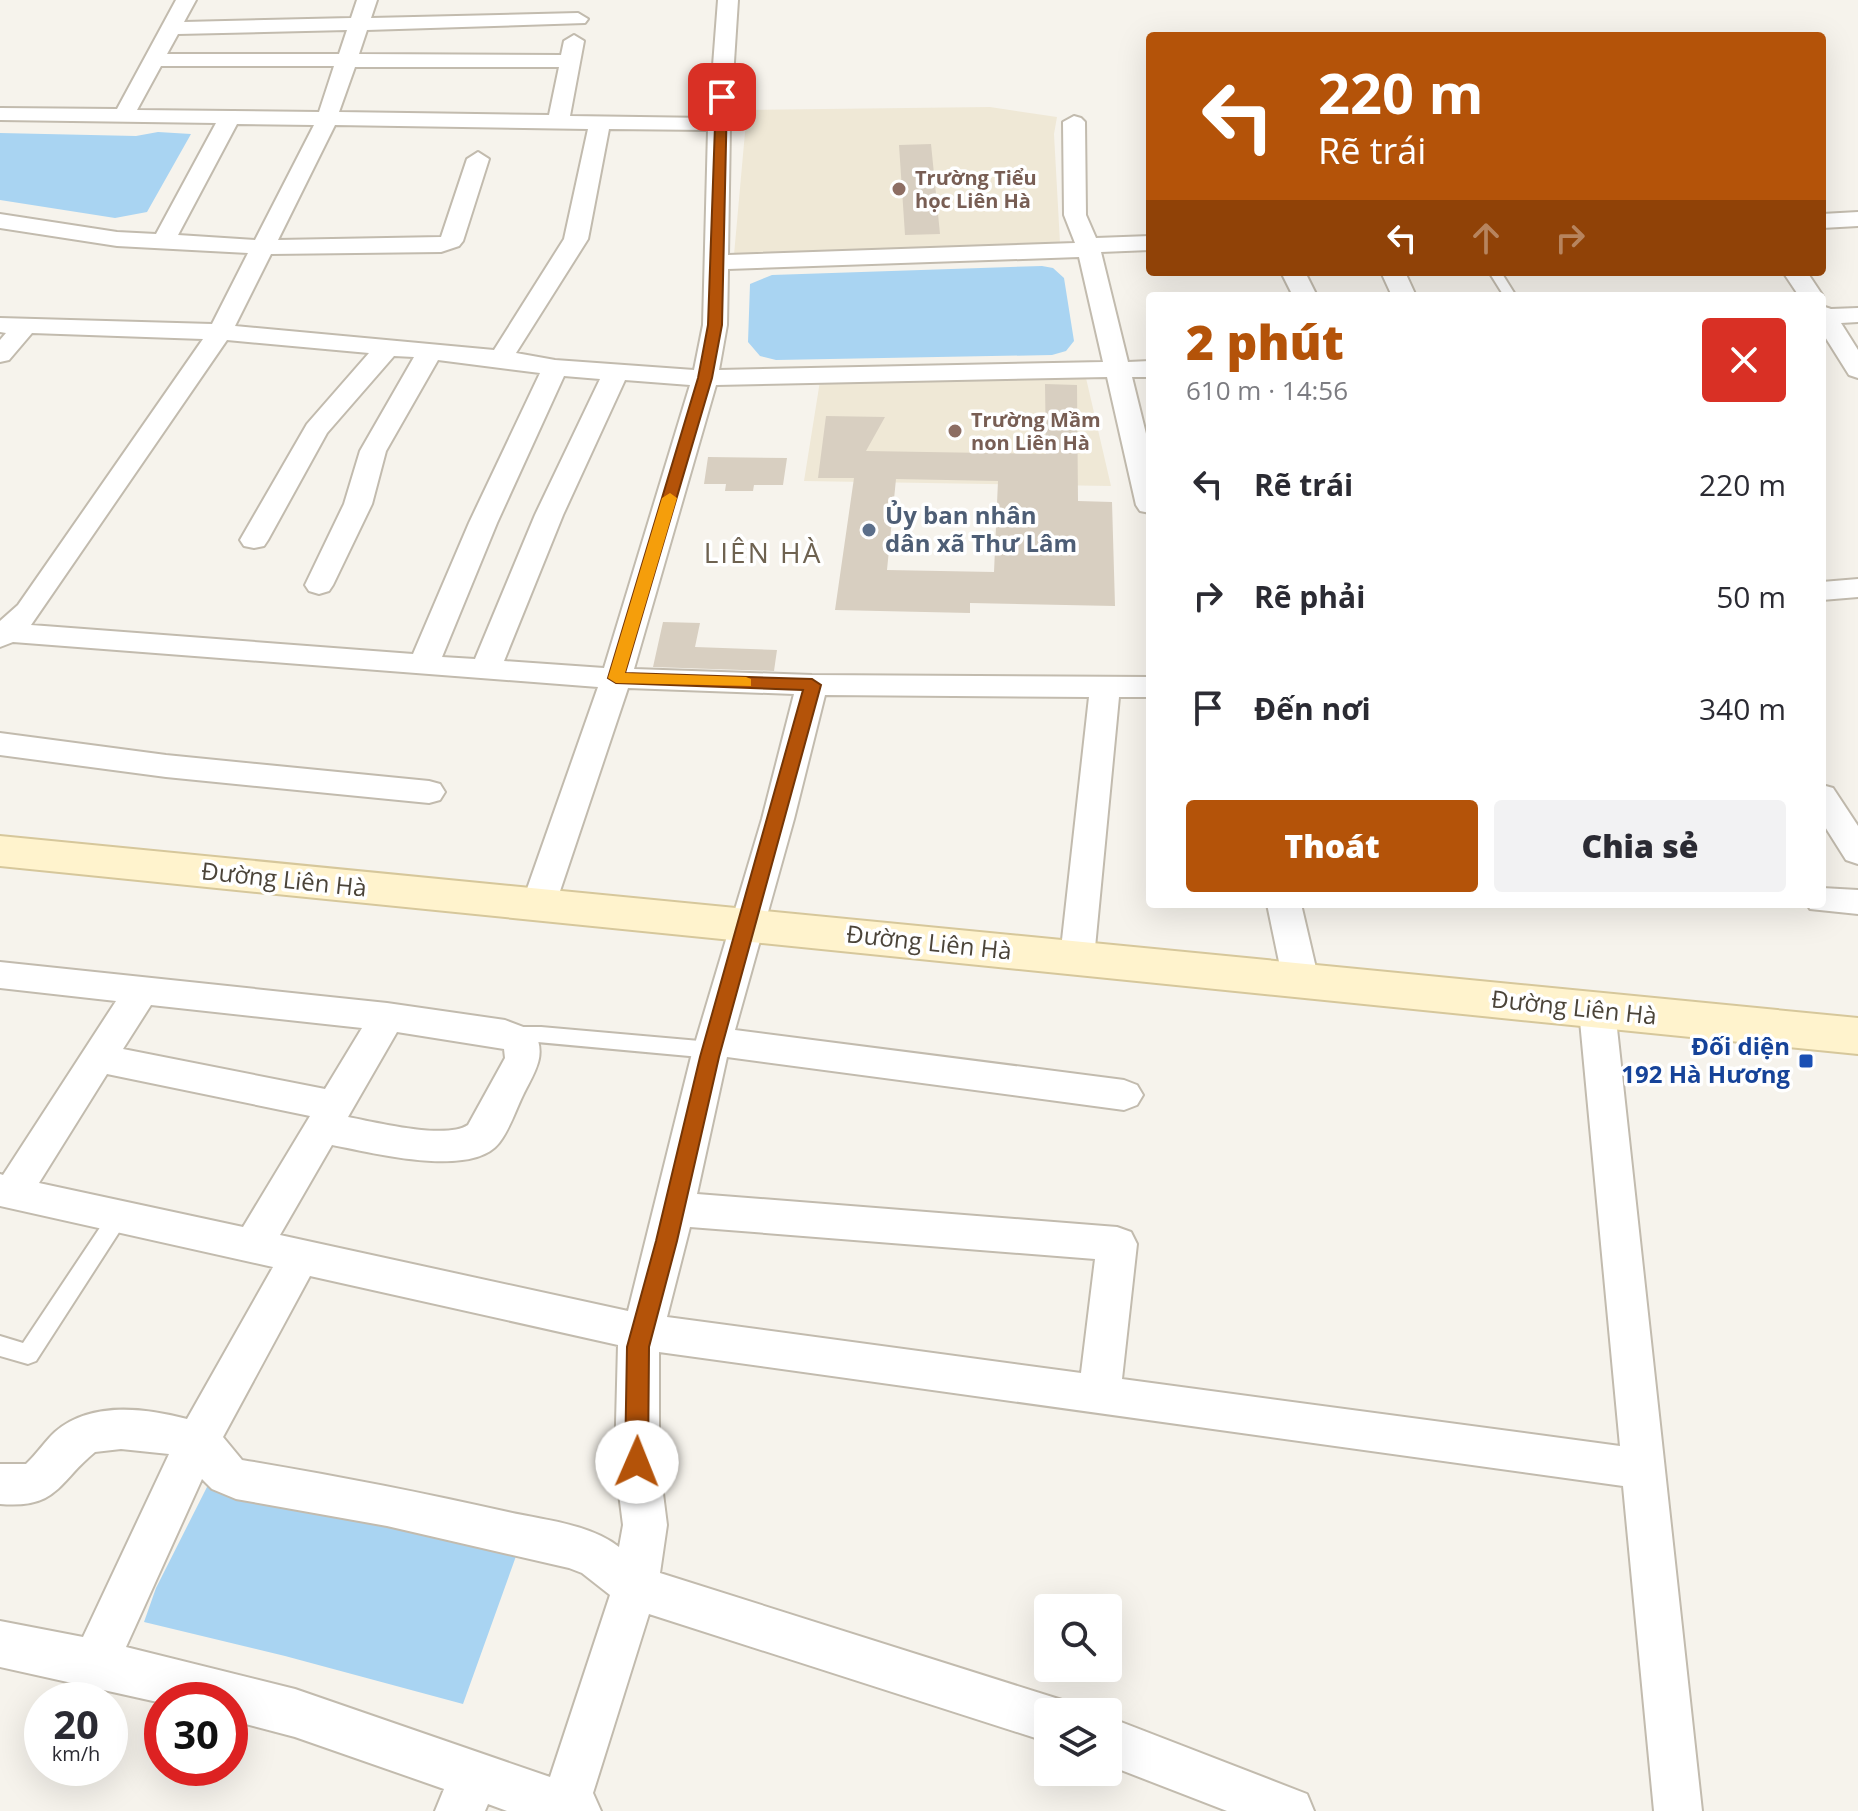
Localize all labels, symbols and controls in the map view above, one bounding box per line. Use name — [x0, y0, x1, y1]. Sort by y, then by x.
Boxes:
text: 220 m — [1318, 54, 1484, 130]
pin — [688, 63, 756, 131]
icon: left — [1186, 64, 1290, 168]
icon: arrive — [700, 75, 744, 119]
text: Rẽ trái — [1318, 126, 1426, 175]
place label: Trường Tiểu học Liên Hà — [915, 164, 1037, 214]
marker: Trường Tiểu học Liên Hà — [890, 180, 908, 198]
icon: left — [1380, 216, 1424, 260]
icon: ahead — [1464, 216, 1508, 260]
icon: right — [1548, 216, 1592, 260]
text: 2 phút — [1186, 309, 1344, 374]
button: close — [1702, 318, 1786, 402]
text: 610 m · 14:56 — [1186, 372, 1348, 408]
place label: Trường Mầm non Liên Hà — [971, 406, 1101, 456]
marker: Trường Mầm non Liên Hà — [946, 422, 964, 440]
icon: left — [1186, 462, 1230, 506]
text: Rẽ trái — [1254, 464, 1353, 505]
text: 220 m — [1699, 464, 1786, 505]
place label: Ủy ban nhân dân xã Thư Lâm — [885, 498, 1077, 559]
marker: Ủy ban nhân dân xã Thư Lâm — [860, 521, 878, 539]
district label: LIÊN HÀ — [704, 533, 822, 571]
icon: right — [1186, 574, 1230, 618]
text: Rẽ phải — [1254, 576, 1365, 617]
text: 50 m — [1716, 576, 1786, 617]
icon: arrive — [1186, 686, 1230, 730]
text: Đến nơi — [1254, 688, 1371, 729]
text: 340 m — [1699, 688, 1786, 729]
button: Thoát — [1186, 800, 1478, 892]
button: Chia sẻ — [1494, 800, 1786, 892]
street label: Đường Liên Hà — [200, 853, 368, 904]
street label: Đường Liên Hà — [845, 916, 1013, 967]
street label: Đường Liên Hà — [1490, 981, 1658, 1032]
place label: Đối diện 192 Hà Hương — [1621, 1029, 1790, 1090]
marker: Đối diện 192 Hà Hương — [1797, 1052, 1815, 1070]
position arrow — [595, 1420, 679, 1504]
map controls — [1034, 1594, 1122, 1786]
button: search — [1034, 1594, 1122, 1682]
speed limit sign: 30 — [144, 1682, 248, 1786]
text: 20 — [53, 1696, 99, 1751]
button: layers — [1034, 1698, 1122, 1786]
text: km/h — [52, 1740, 100, 1767]

